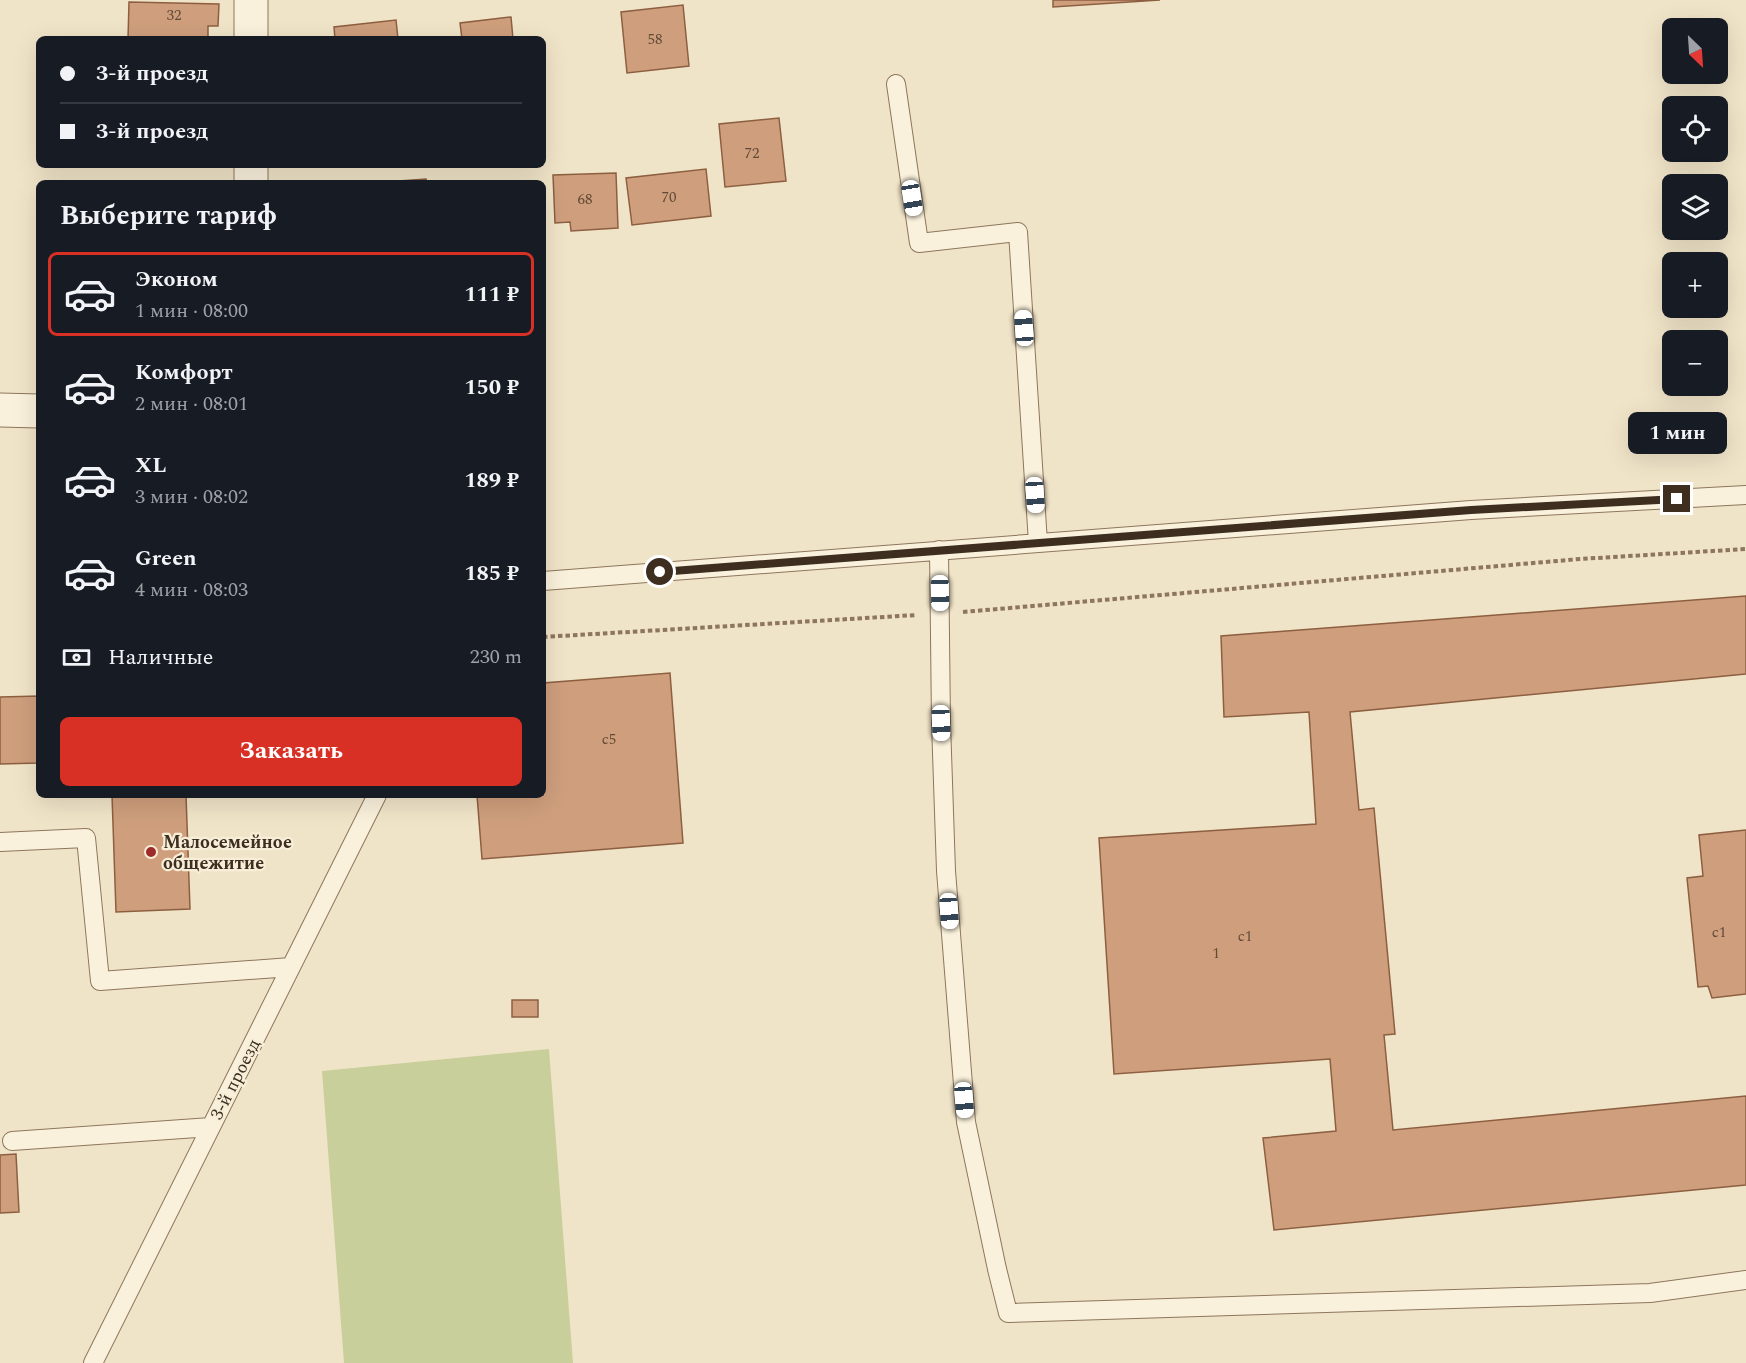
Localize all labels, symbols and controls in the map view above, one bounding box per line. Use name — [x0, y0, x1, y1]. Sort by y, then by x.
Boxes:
house number: 32 — [166, 4, 182, 27]
north arrow — [1662, 18, 1728, 84]
map controls — [1662, 18, 1728, 396]
house number: 58 — [647, 28, 663, 51]
text: 3-й проезд — [96, 57, 208, 90]
button: locate — [1662, 96, 1728, 162]
text: 3-й проезд — [96, 115, 208, 148]
house number: 72 — [744, 142, 760, 165]
button: layers — [1662, 174, 1728, 240]
car — [900, 179, 924, 217]
house number: 70 — [661, 186, 677, 209]
house number: 68 — [577, 188, 593, 211]
text: Выберите тариф — [60, 195, 277, 237]
button: + — [1662, 252, 1728, 318]
text: Эконом — [135, 263, 218, 296]
icon: car — [63, 267, 117, 321]
text: 111 ₽ — [464, 278, 519, 311]
text: 1 мин · 08:00 — [135, 296, 248, 326]
car — [1014, 309, 1034, 347]
button: − — [1662, 330, 1728, 396]
text: Комфорт — [135, 356, 233, 389]
icon: car — [63, 360, 117, 414]
text: 150 ₽ — [464, 371, 519, 404]
text: 2 мин · 08:01 — [135, 389, 248, 419]
callout: 1 мин — [1628, 412, 1726, 454]
text: 1 мин — [1649, 418, 1706, 448]
text: XL — [135, 449, 166, 482]
icon: car — [63, 453, 117, 507]
text: 189 ₽ — [464, 464, 519, 497]
car — [1025, 476, 1045, 514]
text: 3 мин · 08:02 — [135, 482, 248, 512]
route end — [1663, 485, 1690, 512]
text: Green — [135, 542, 197, 575]
icon: car — [63, 546, 117, 600]
text: 185 ₽ — [464, 557, 519, 590]
route start — [646, 558, 673, 585]
text: 4 мин · 08:03 — [135, 575, 248, 605]
car — [931, 575, 949, 611]
icon: cash — [60, 641, 93, 674]
text: Наличные — [108, 641, 213, 674]
text: 230 m — [470, 642, 522, 672]
car — [931, 705, 951, 741]
button: Заказать — [60, 717, 522, 786]
house number: с5 — [602, 728, 616, 751]
place label: Малосемейное общежитие — [163, 829, 292, 877]
marker: Малосемейное общежитие — [144, 845, 158, 859]
car — [939, 892, 959, 930]
house number: с1 — [1712, 921, 1726, 944]
house number: с1 — [1238, 925, 1252, 948]
house number: 1 — [1212, 942, 1220, 965]
street label: 3-й проезд — [203, 1034, 267, 1125]
car — [953, 1081, 975, 1119]

